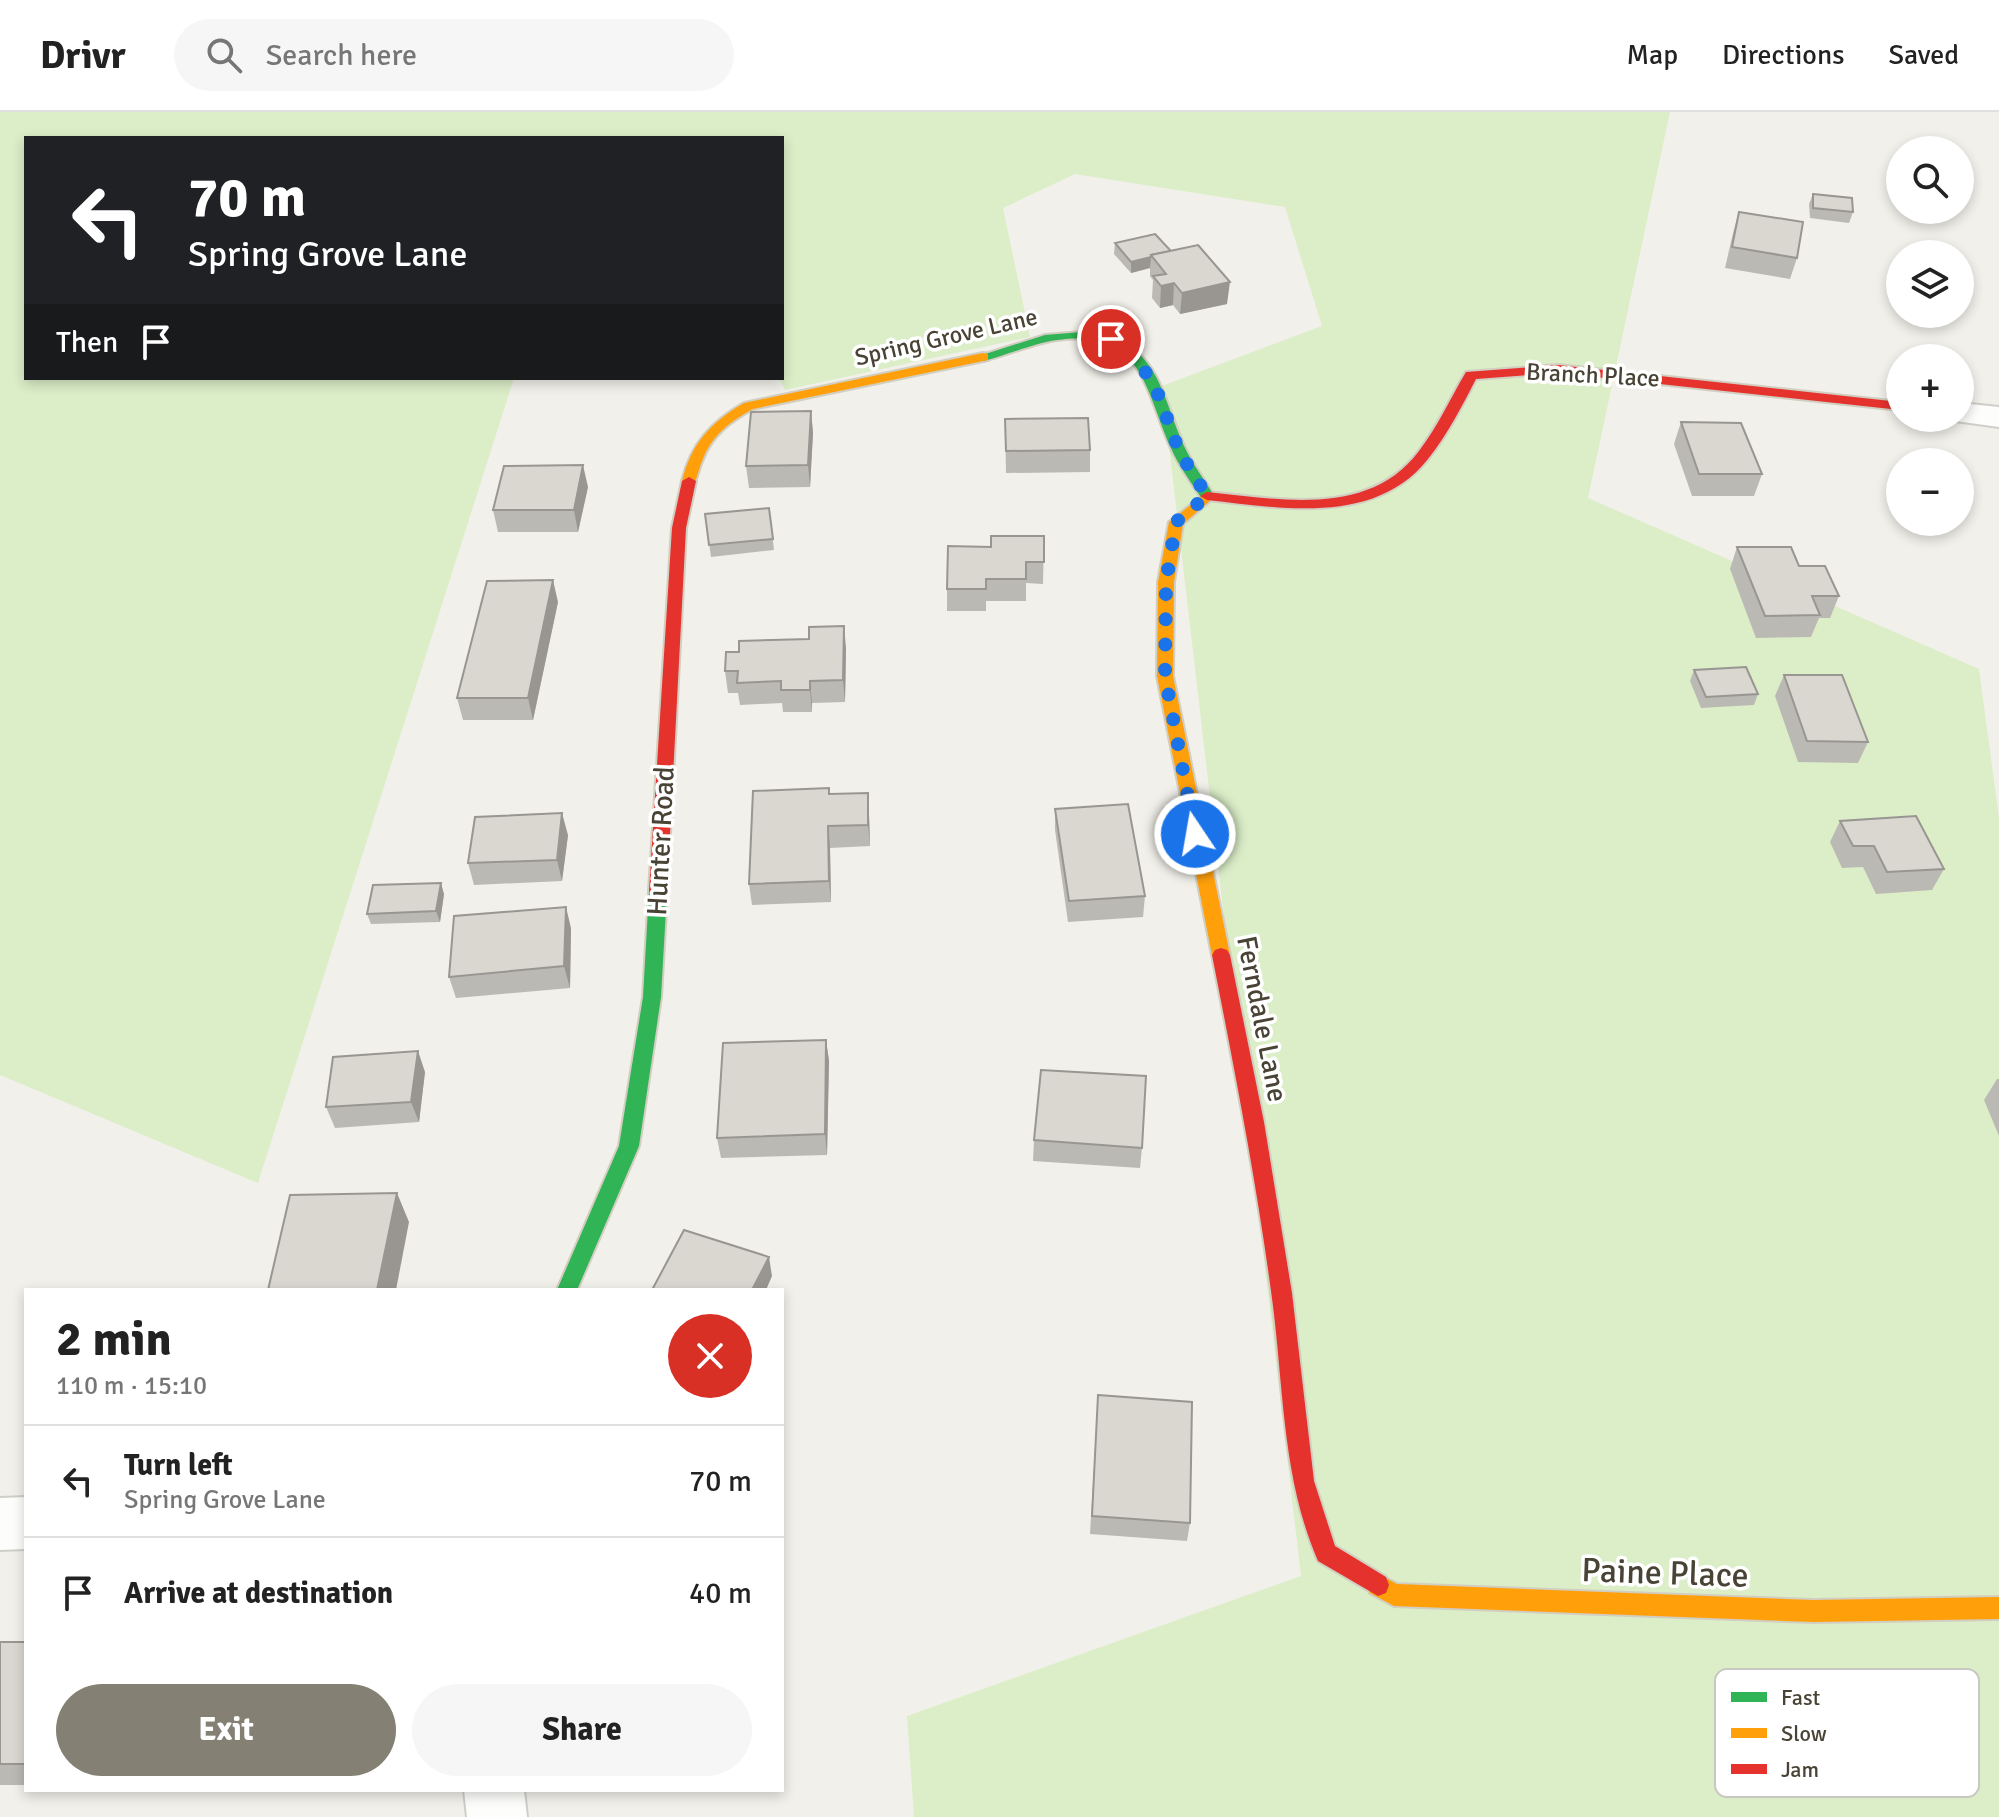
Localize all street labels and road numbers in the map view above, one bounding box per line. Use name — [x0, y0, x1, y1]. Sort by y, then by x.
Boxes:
street label: Spring Grove Lane — [852, 301, 1040, 373]
street label: Branch Place — [1525, 357, 1661, 393]
street label: Hunter Road — [640, 765, 682, 917]
street label: Ferndale Lane — [1229, 933, 1295, 1105]
street label: Paine Place — [1581, 1549, 1749, 1597]

